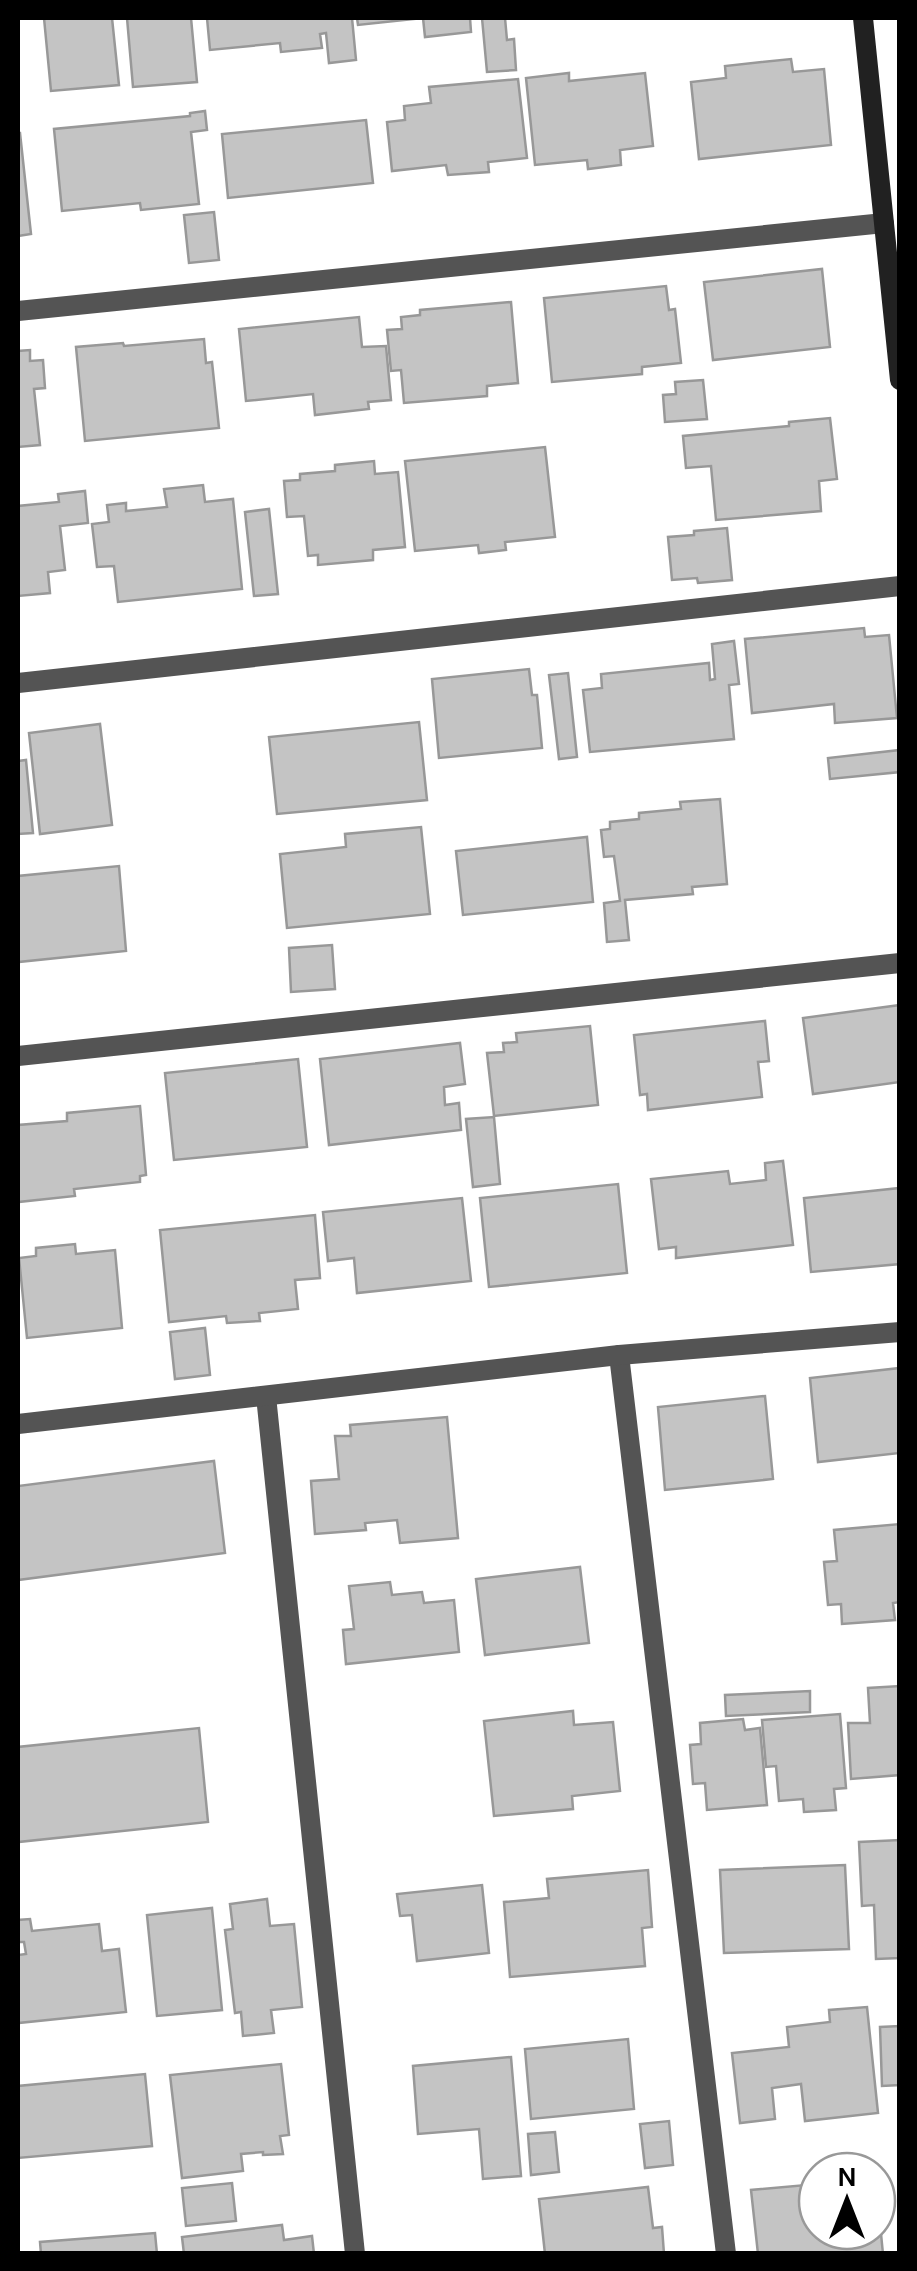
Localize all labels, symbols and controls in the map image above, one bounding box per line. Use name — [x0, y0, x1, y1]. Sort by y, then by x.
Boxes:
north arrow — [797, 2151, 897, 2251]
text: N — [837, 2160, 857, 2193]

